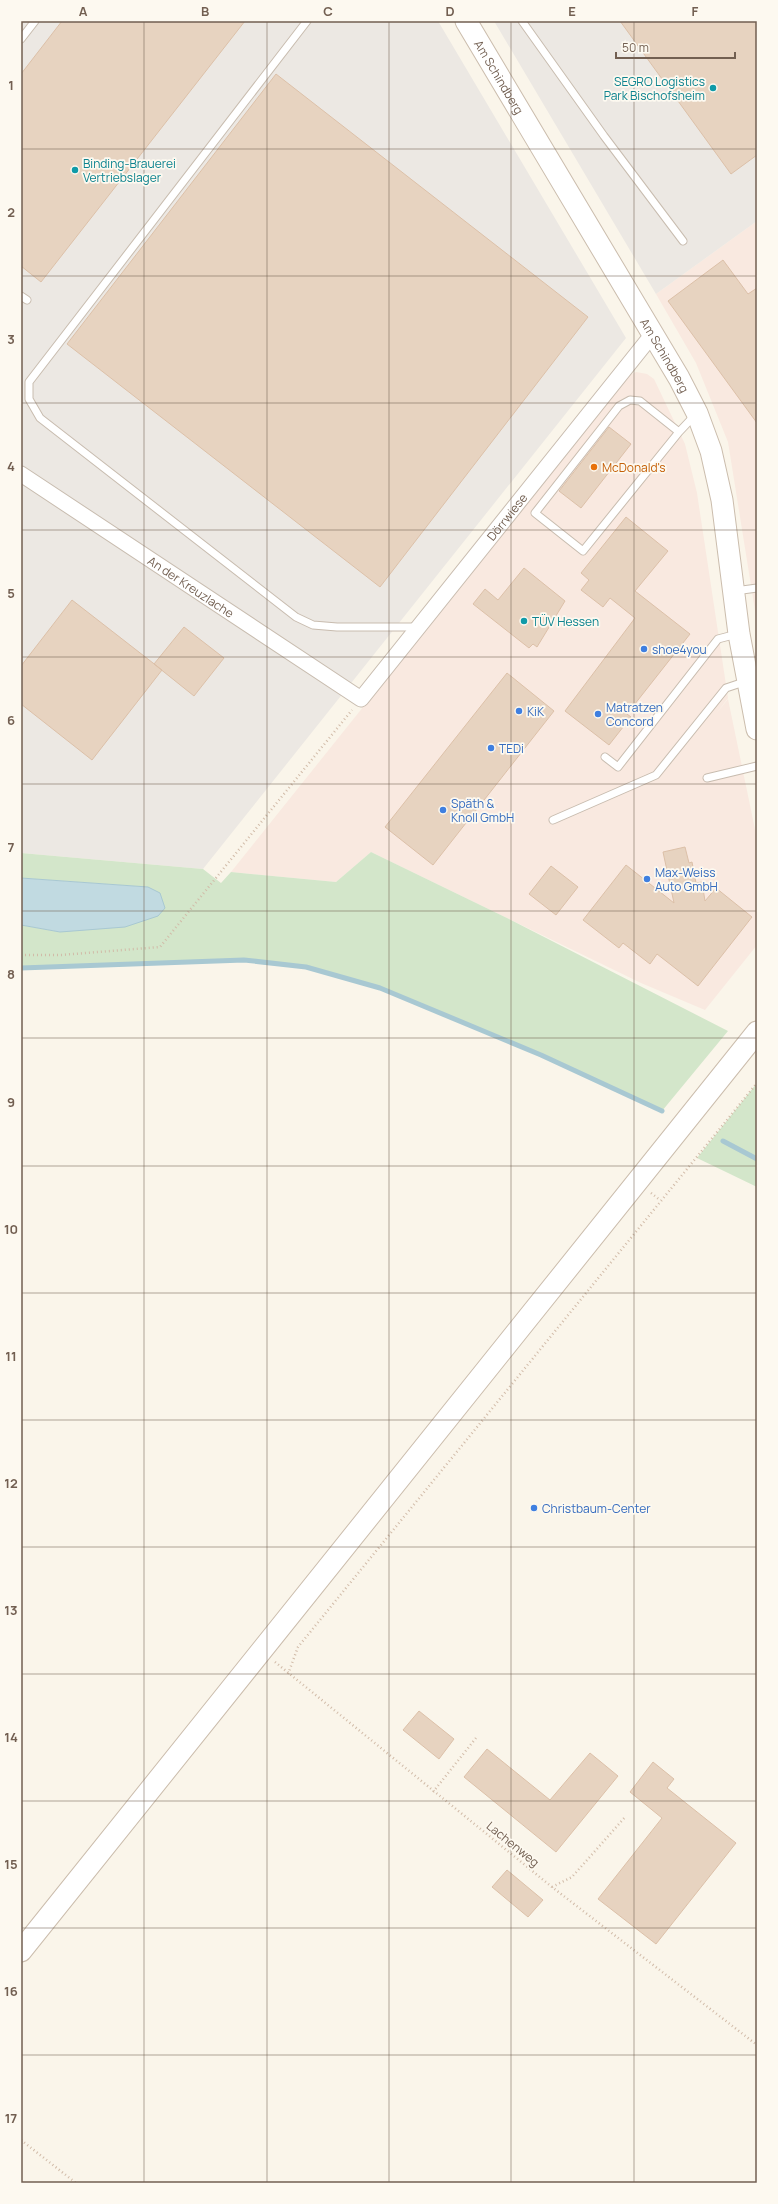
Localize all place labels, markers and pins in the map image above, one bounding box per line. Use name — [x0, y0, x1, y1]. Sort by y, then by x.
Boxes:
place label: SEGRO Logistics Park Bischofsheim — [604, 73, 705, 104]
marker: SEGRO Logistics Park Bischofsheim — [708, 83, 718, 93]
place label: Binding-Brauerei Vertriebslager — [83, 155, 176, 186]
marker: Binding-Brauerei Vertriebslager — [70, 165, 80, 175]
place label: McDonald's — [602, 459, 666, 476]
marker: McDonald's — [589, 462, 599, 472]
place label: TÜV Hessen — [532, 613, 599, 630]
marker: TÜV Hessen — [519, 616, 529, 626]
place label: shoe4you — [652, 641, 707, 658]
marker: shoe4you — [639, 644, 649, 654]
place label: Matratzen Concord — [606, 699, 663, 730]
place label: KiK — [527, 703, 545, 720]
marker: KiK — [514, 706, 524, 716]
marker: Matratzen Concord — [593, 709, 603, 719]
place label: TEDi — [499, 740, 524, 757]
marker: TEDi — [486, 743, 496, 753]
place label: Späth & Knoll GmbH — [451, 795, 514, 826]
marker: Späth & Knoll GmbH — [438, 805, 448, 815]
place label: Max-Weiss Auto GmbH — [655, 864, 718, 895]
marker: Max-Weiss Auto GmbH — [642, 874, 652, 884]
place label: Christbaum-Center — [542, 1500, 651, 1517]
marker: Christbaum-Center — [529, 1503, 539, 1513]

